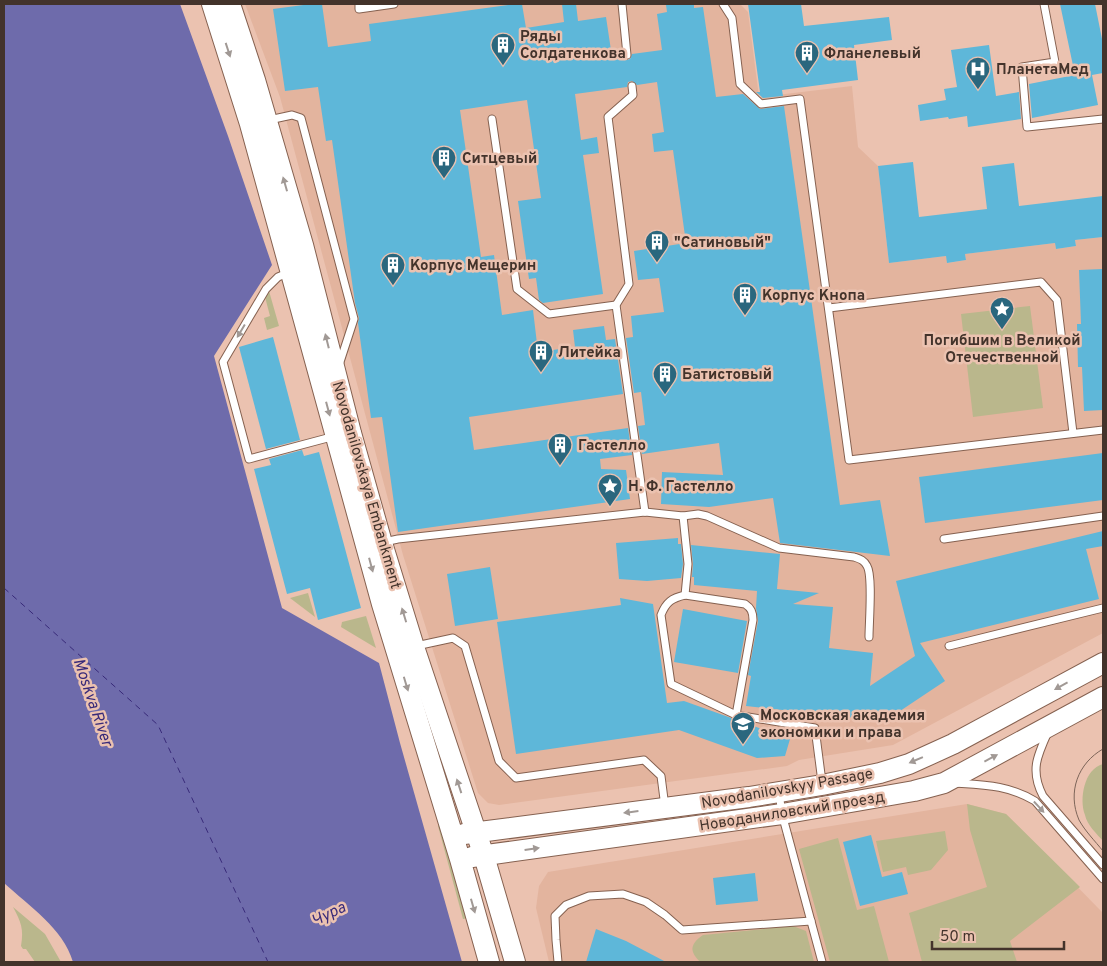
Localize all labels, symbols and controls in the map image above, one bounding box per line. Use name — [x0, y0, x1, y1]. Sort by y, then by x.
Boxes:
place label: Ряды Солдатенкова — [520, 28, 626, 64]
building icon: Ряды Солдатенкова — [490, 32, 516, 66]
building icon: Фланелевый — [794, 40, 820, 74]
one-way arrow — [224, 43, 232, 58]
place label: Фланелевый — [824, 45, 921, 64]
hospital icon: ПланетаМед — [965, 56, 991, 90]
place label: ПланетаМед — [996, 61, 1089, 80]
building icon: Ситцевый — [431, 145, 457, 179]
place label: Ситцевый — [462, 150, 537, 169]
one-way arrow — [281, 176, 289, 191]
building icon: "Сатиновый" — [644, 229, 670, 263]
place label: "Сатиновый" — [674, 234, 771, 253]
building icon: Корпус Мещерин — [380, 252, 406, 286]
place label: Корпус Мещерин — [410, 257, 536, 276]
building icon: Корпус Кнопа — [732, 282, 758, 316]
place label: Корпус Кнопа — [762, 287, 865, 306]
place icon: Погибшим в Великой Отечественной — [989, 296, 1015, 330]
one-way arrow — [237, 324, 245, 339]
place label: Погибшим в Великой Отечественной — [924, 332, 1080, 368]
one-way arrow — [323, 333, 331, 348]
building icon: Литейка — [528, 339, 554, 373]
place label: Литейка — [558, 344, 621, 363]
building icon: Батистовый — [652, 361, 678, 395]
place label: Батистовый — [682, 366, 772, 385]
street label: Novodanilovskaya Embankment — [327, 379, 404, 591]
one-way arrow — [324, 401, 332, 416]
building icon: Гастелло — [547, 432, 573, 466]
place label: Гастелло — [578, 437, 646, 456]
place icon: Н. Ф. Гастелло — [597, 473, 623, 507]
place label: Н. Ф. Гастелло — [628, 478, 734, 497]
one-way arrow — [367, 558, 375, 573]
one-way arrow — [400, 607, 408, 622]
water label: Moskva River — [68, 656, 117, 751]
one-way arrow — [402, 677, 410, 692]
one-way arrow — [1054, 682, 1067, 691]
place label: Московская академия экономики и права — [760, 707, 925, 743]
school or university icon: Московская академия экономики и права — [730, 711, 756, 745]
one-way arrow — [983, 754, 998, 762]
one-way arrow — [909, 757, 923, 765]
street label: Novodanilovskyy Passage — [700, 765, 874, 814]
one-way arrow — [455, 779, 463, 794]
street label: Новоданиловский проезд — [698, 788, 886, 837]
one-way arrow — [1033, 800, 1045, 812]
one-way arrow — [623, 808, 639, 816]
one-way arrow — [524, 844, 540, 852]
water label: Чура — [309, 898, 350, 932]
one-way arrow — [469, 898, 477, 913]
scale bar — [932, 918, 1064, 950]
text: 50 m — [940, 928, 975, 947]

